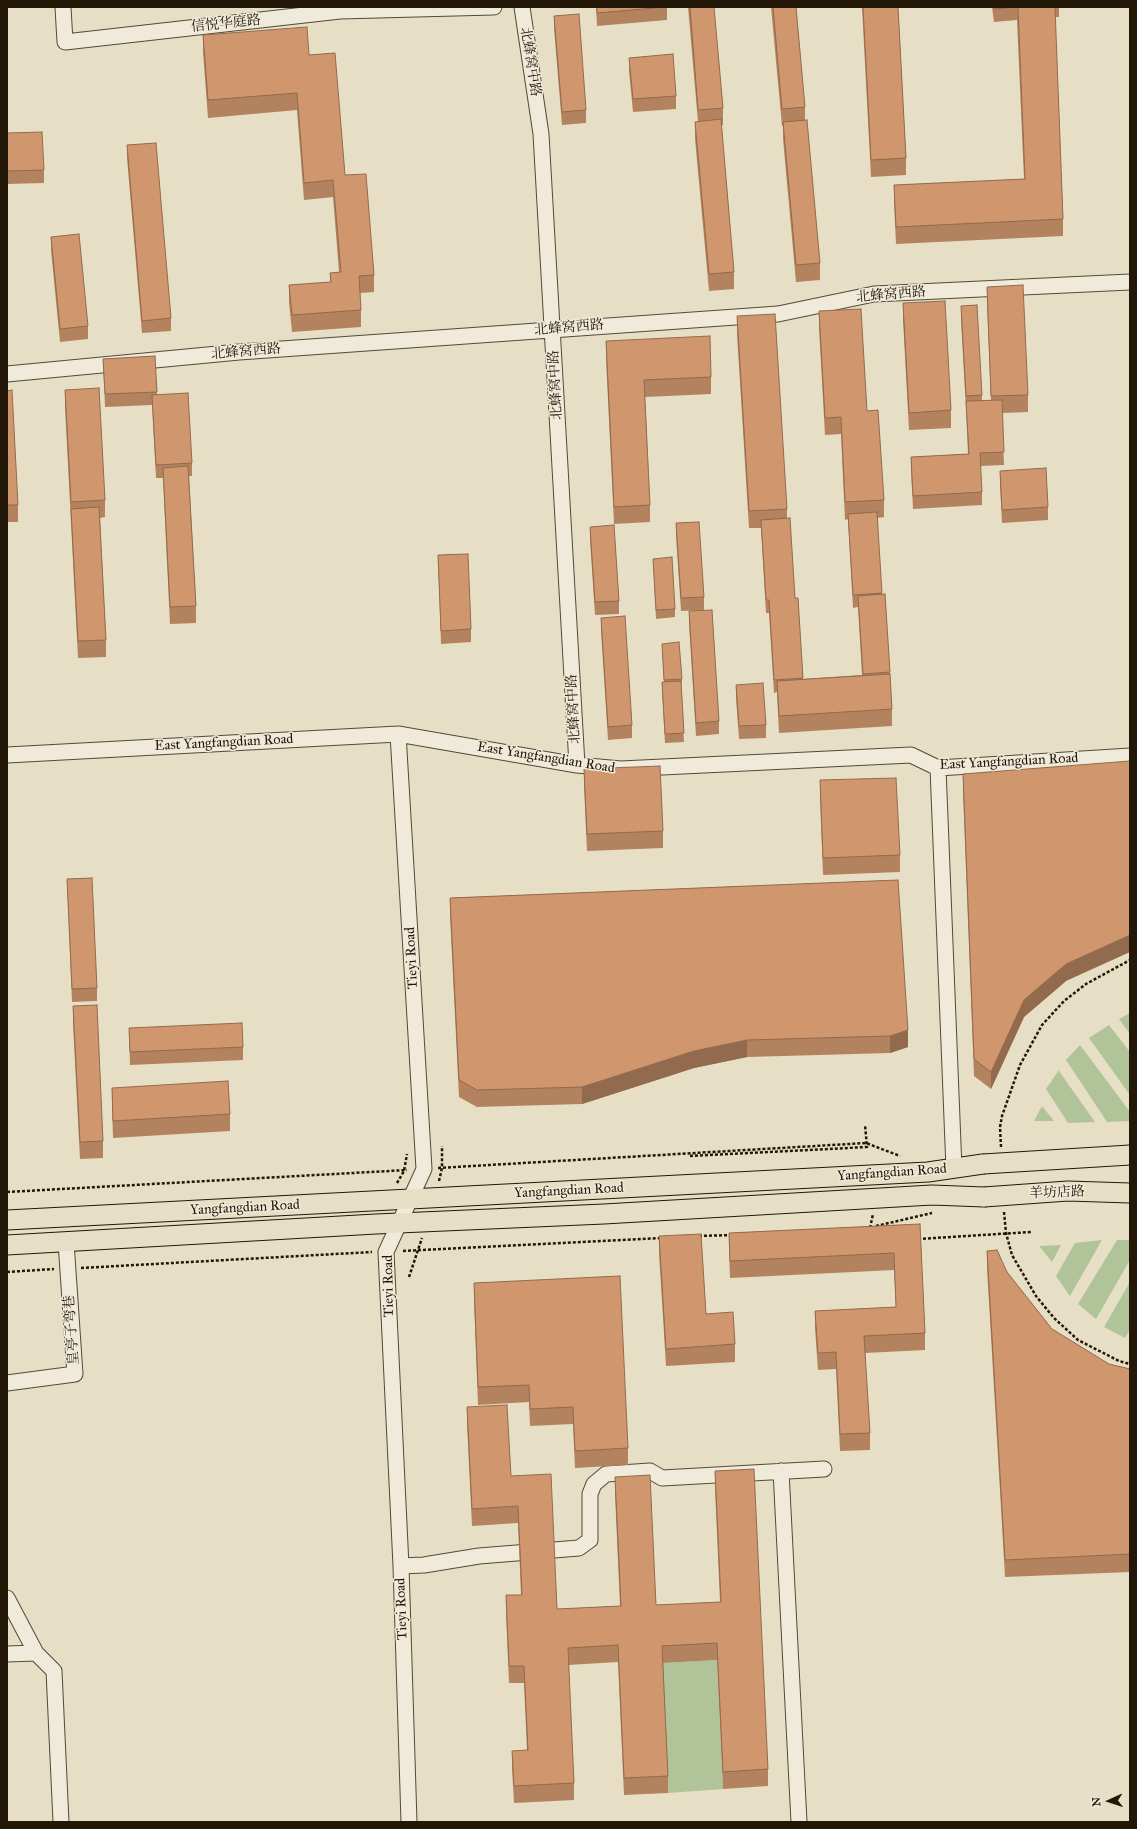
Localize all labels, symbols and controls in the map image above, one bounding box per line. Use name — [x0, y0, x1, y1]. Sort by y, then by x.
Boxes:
street label: 信悦华庭路 — [190, 12, 262, 36]
street label: 北蜂窝中路 — [516, 26, 544, 98]
street label: 北蜂窝西路 — [855, 284, 927, 306]
street label: 北蜂窝西路 — [533, 317, 605, 339]
street label: 北蜂窝西路 — [210, 341, 282, 363]
street label: 北蜂窝中路 — [546, 350, 566, 420]
street label: 北蜂窝中路 — [564, 674, 584, 744]
street label: East Yangfangdian Road — [154, 731, 294, 755]
street label: East Yangfangdian Road — [476, 739, 616, 777]
street label: East Yangfangdian Road — [939, 750, 1079, 774]
street label: Tieyi Road — [402, 926, 422, 990]
street label: Yangfangdian Road — [837, 1161, 947, 1185]
street label: Yangfangdian Road — [514, 1180, 624, 1202]
street label: 羊坊店路 — [1029, 1184, 1085, 1202]
street label: Yangfangdian Road — [190, 1197, 300, 1219]
street label: Tieyi Road — [380, 1255, 398, 1317]
street label: 皇亭子弯巷 — [61, 1294, 83, 1366]
street label: Tieyi Road — [393, 1578, 411, 1640]
north arrow — [1089, 1781, 1129, 1821]
text: N — [1090, 1797, 1103, 1807]

